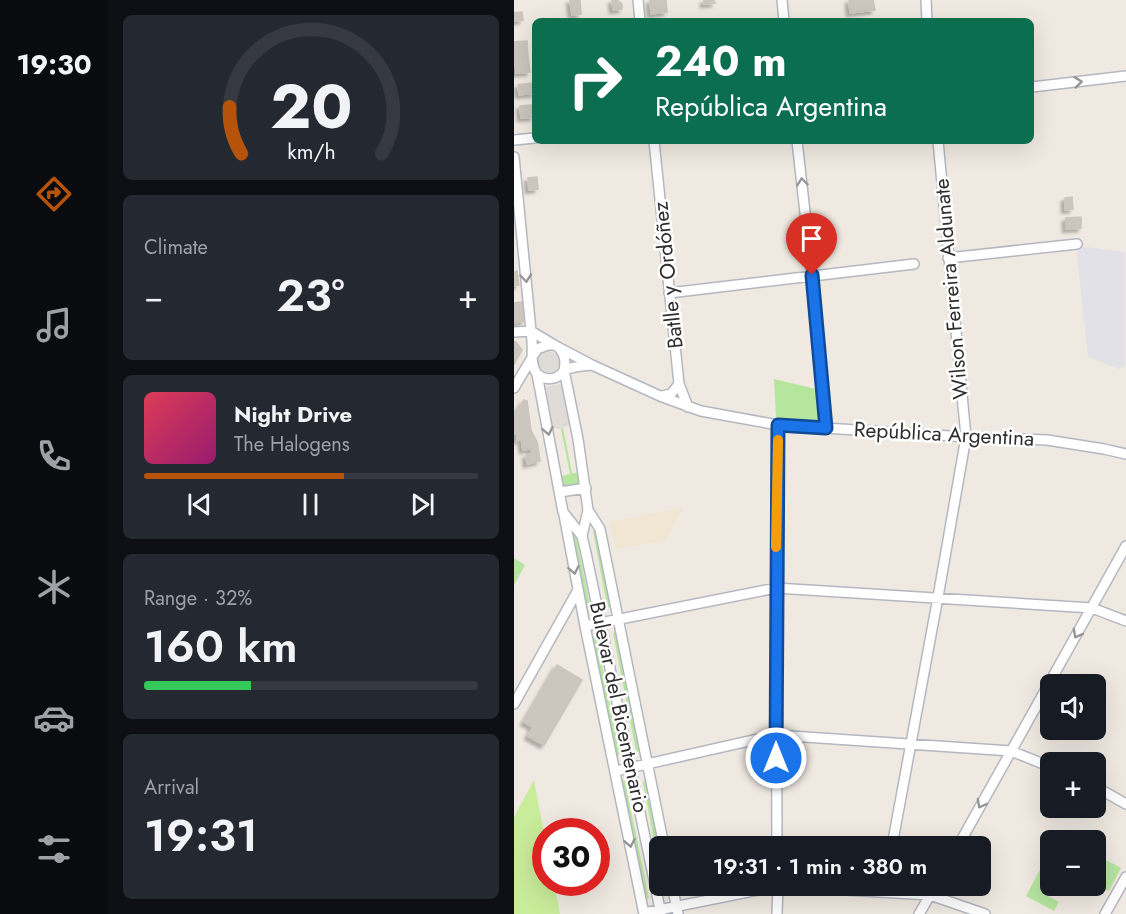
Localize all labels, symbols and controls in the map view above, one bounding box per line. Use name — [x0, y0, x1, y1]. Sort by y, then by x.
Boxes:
text: 240 m — [655, 31, 787, 92]
icon: right — [556, 42, 634, 120]
text: 19:30 — [16, 45, 92, 84]
text: 20 — [270, 62, 352, 152]
one-way arrow — [1074, 76, 1083, 89]
text: República Argentina — [655, 87, 887, 126]
text: km/h — [287, 137, 335, 168]
icon: directions — [33, 173, 75, 215]
one-way arrow — [796, 177, 808, 187]
street label: Wilson Ferreira Aldunate — [926, 177, 976, 401]
street label: Batlle y Ordóñez — [645, 200, 691, 350]
pin — [786, 213, 837, 275]
icon: arrive — [795, 222, 828, 255]
text: Climate — [144, 233, 208, 262]
text: 23° — [276, 263, 345, 328]
text: − — [144, 273, 163, 320]
text: + — [458, 273, 478, 320]
one-way arrow — [519, 273, 532, 282]
icon: music — [33, 304, 75, 346]
text: Night Drive — [234, 398, 352, 430]
street label: República Argentina — [853, 414, 1035, 454]
one-way arrow — [541, 426, 554, 436]
text: The Halogens — [234, 430, 350, 459]
icon: phone — [33, 435, 75, 477]
icon: previous — [183, 488, 216, 521]
icon: pause — [294, 488, 327, 521]
icon: next — [406, 488, 439, 521]
one-way arrow — [567, 565, 580, 575]
icon: climate — [33, 566, 75, 608]
text: Range · 32% — [144, 584, 252, 613]
street label: Bulevar del Bicentenario — [582, 599, 656, 815]
text: 160 km — [144, 614, 298, 679]
one-way arrow — [1073, 628, 1084, 638]
map controls — [1040, 674, 1106, 896]
button: sound — [1040, 674, 1106, 740]
icon: car — [33, 697, 75, 739]
position arrow — [744, 726, 808, 790]
button: + — [1040, 752, 1106, 818]
text: Arrival — [144, 773, 199, 802]
one-way arrow — [977, 798, 988, 808]
text: 19:31 — [144, 803, 258, 868]
speed limit sign: 30 — [532, 818, 610, 896]
icon: filters — [33, 828, 75, 870]
button: − — [1040, 830, 1106, 896]
one-way arrow — [623, 838, 636, 848]
text: 19:31 · 1 min · 380 m — [713, 850, 927, 882]

